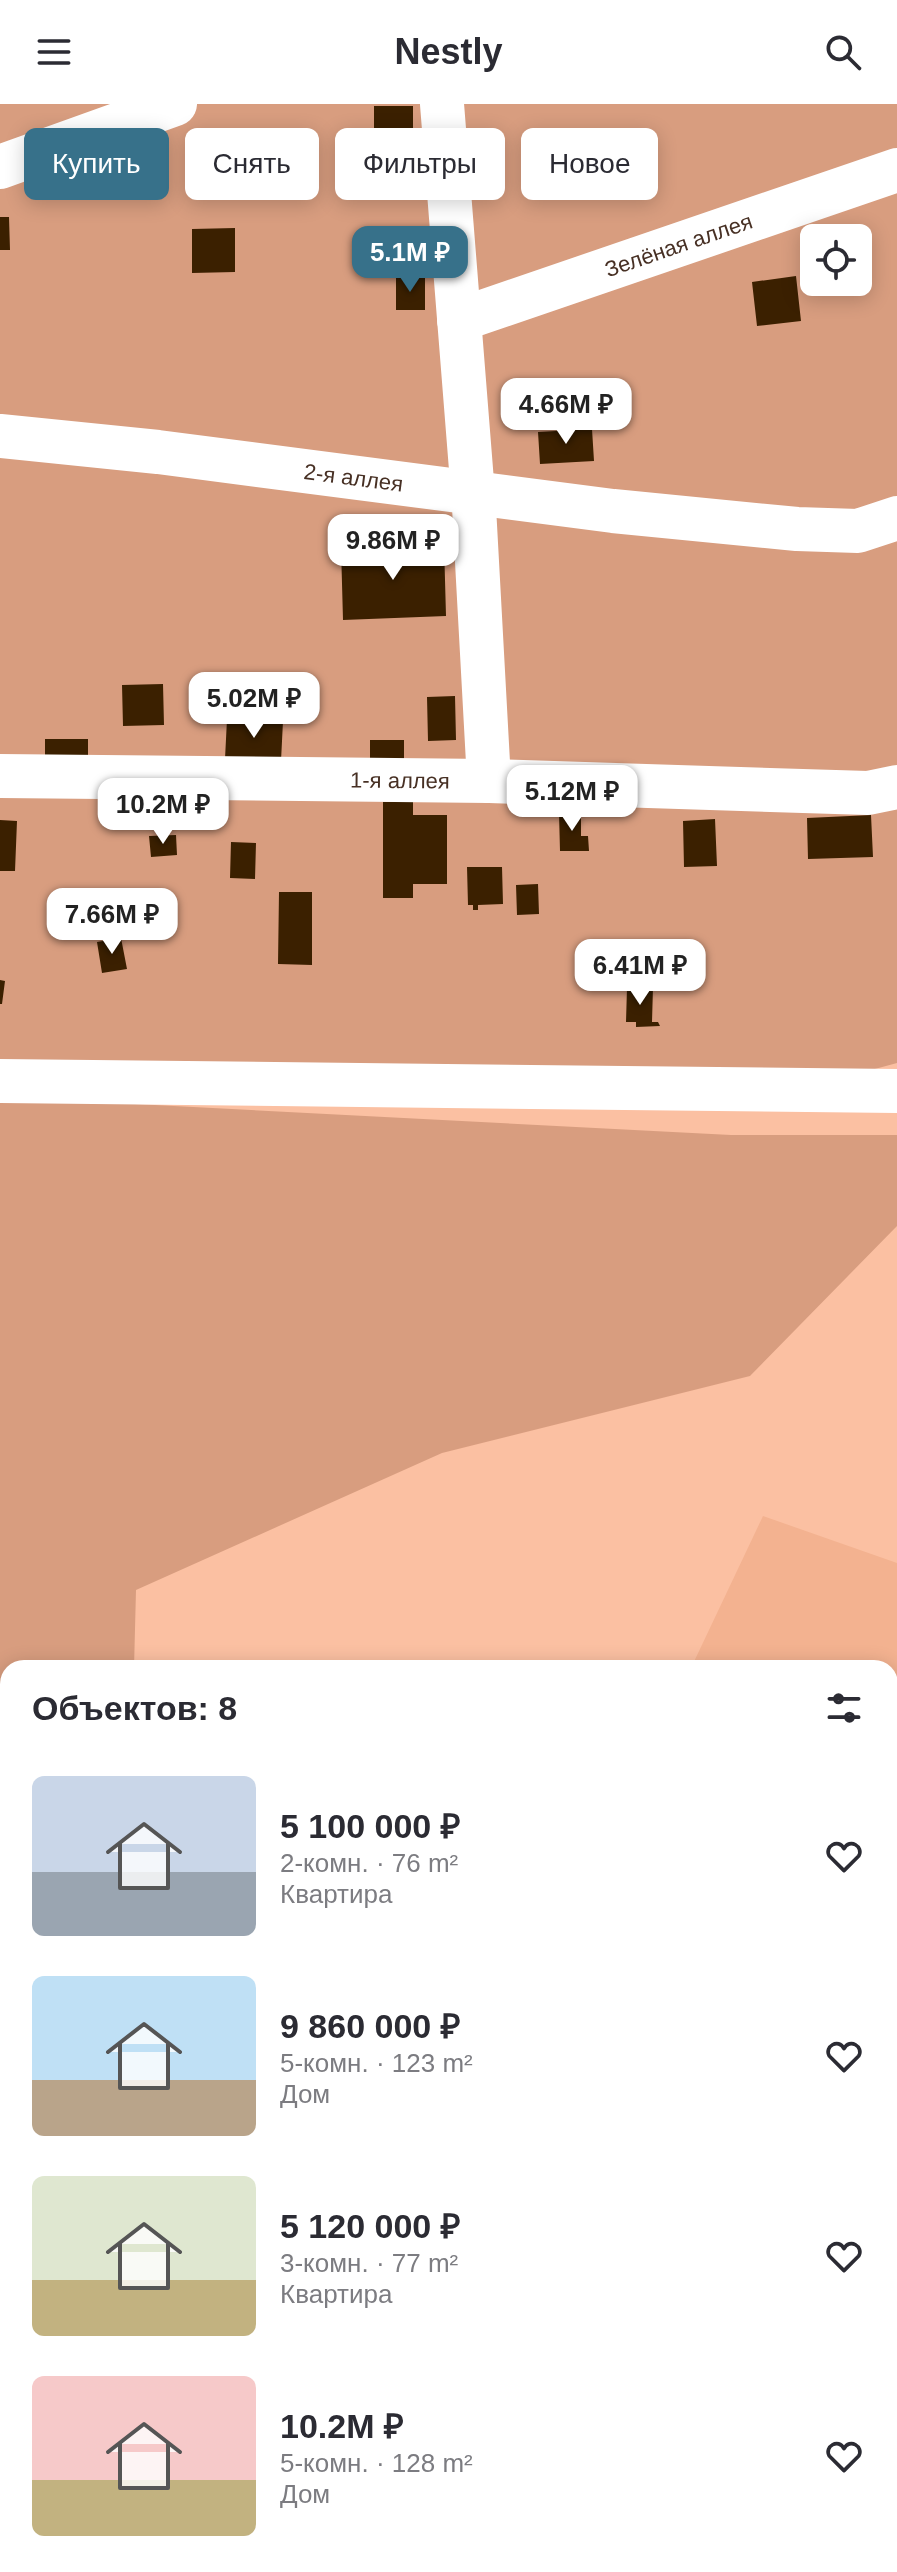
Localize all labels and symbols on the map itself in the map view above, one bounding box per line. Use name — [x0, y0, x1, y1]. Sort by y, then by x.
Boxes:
street label: Зелёная аллея — [601, 208, 756, 282]
pin: 5.1M ₽ — [345, 226, 475, 294]
pin: 4.66M ₽ — [492, 378, 640, 446]
street label: 2-я аллея — [302, 459, 405, 496]
pin: 9.86M ₽ — [319, 514, 467, 582]
pin: 5.02M ₽ — [180, 672, 328, 740]
pin: 5.12M ₽ — [498, 765, 646, 833]
street label: 1-я аллея — [350, 767, 450, 793]
pin: 10.2M ₽ — [89, 778, 237, 846]
pin: 7.66M ₽ — [38, 888, 186, 956]
pin: 6.41M ₽ — [566, 939, 714, 1007]

